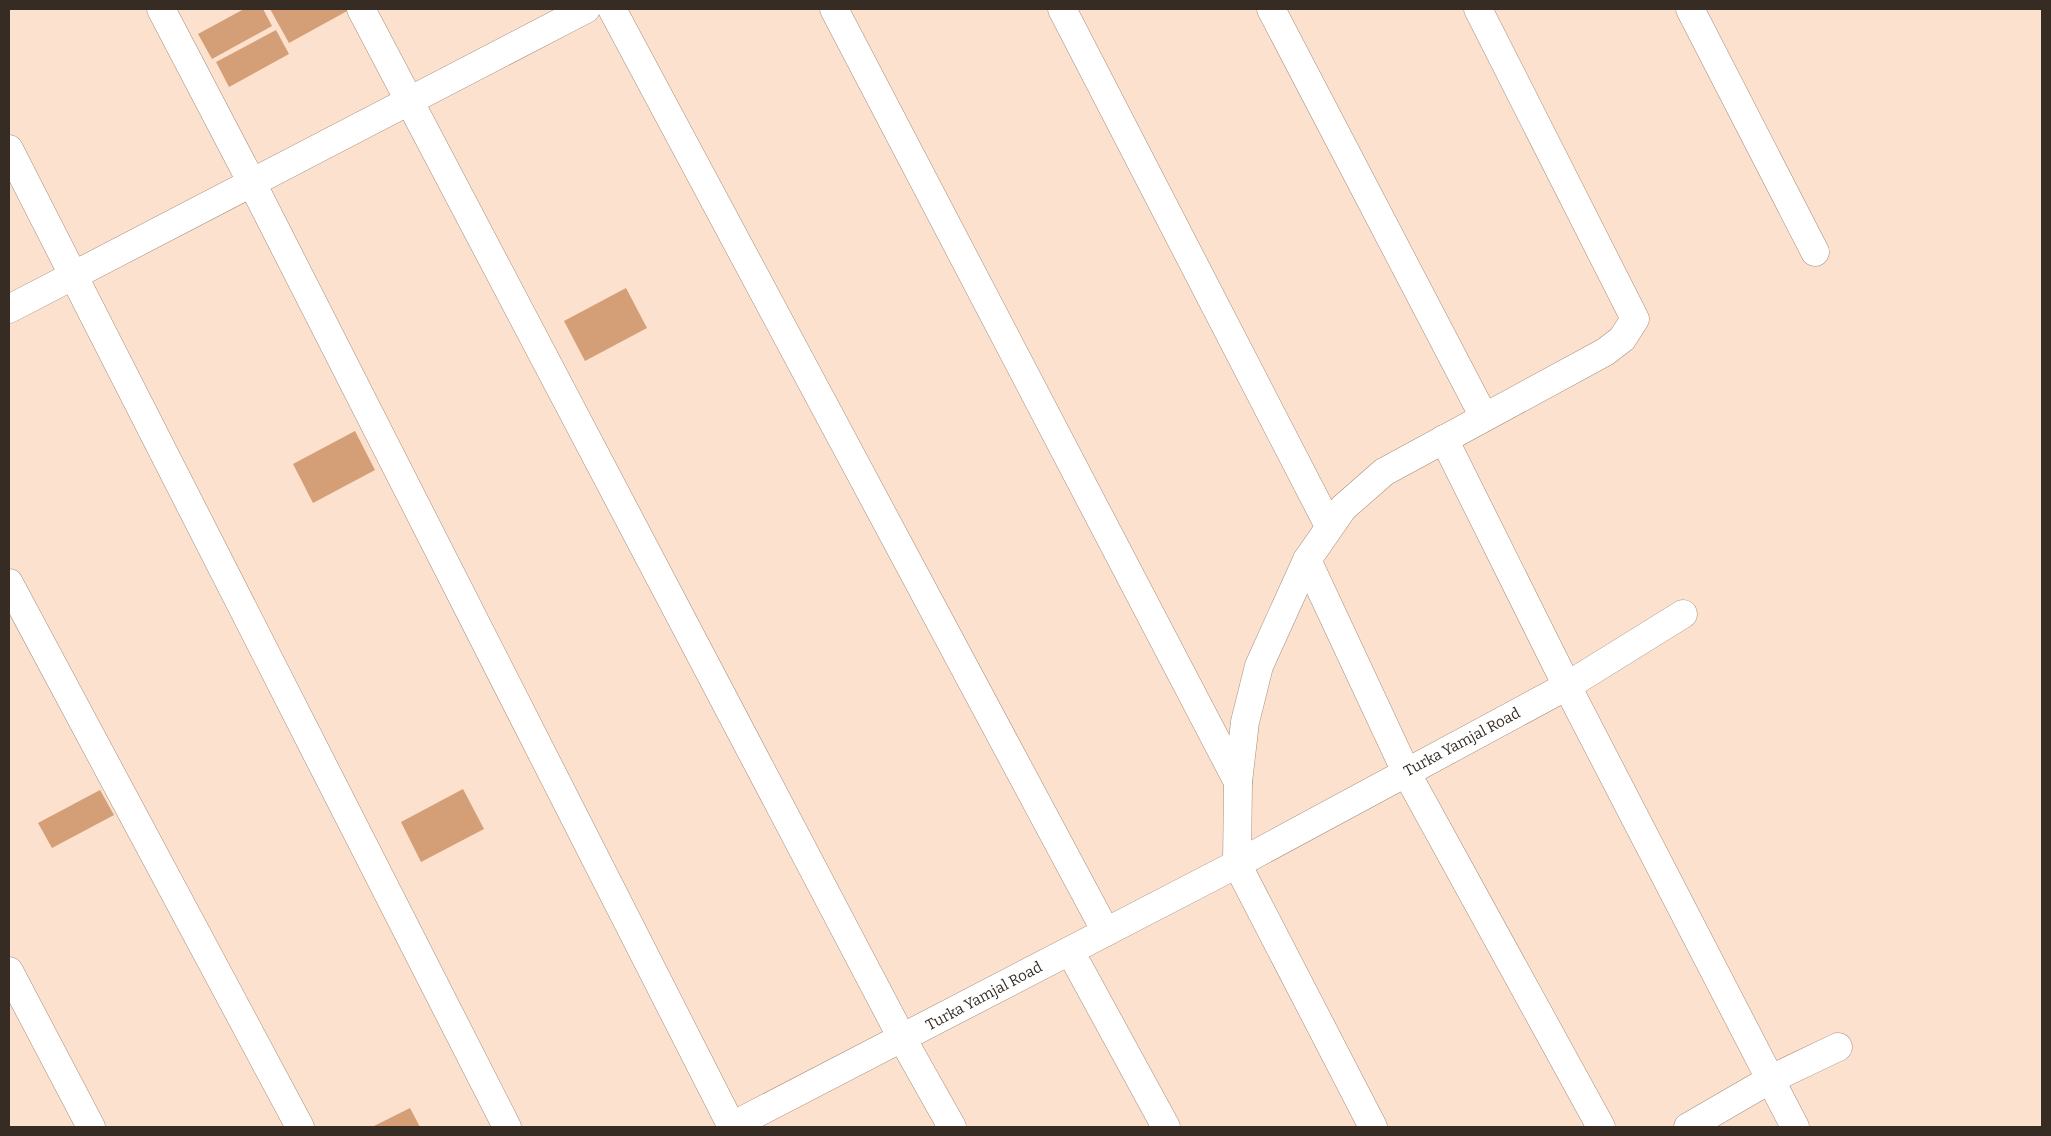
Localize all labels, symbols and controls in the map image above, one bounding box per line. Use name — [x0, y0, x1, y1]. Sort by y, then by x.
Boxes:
street label: Turka Yamjal Road — [1401, 704, 1523, 780]
street label: Turka Yamjal Road — [923, 958, 1045, 1034]

